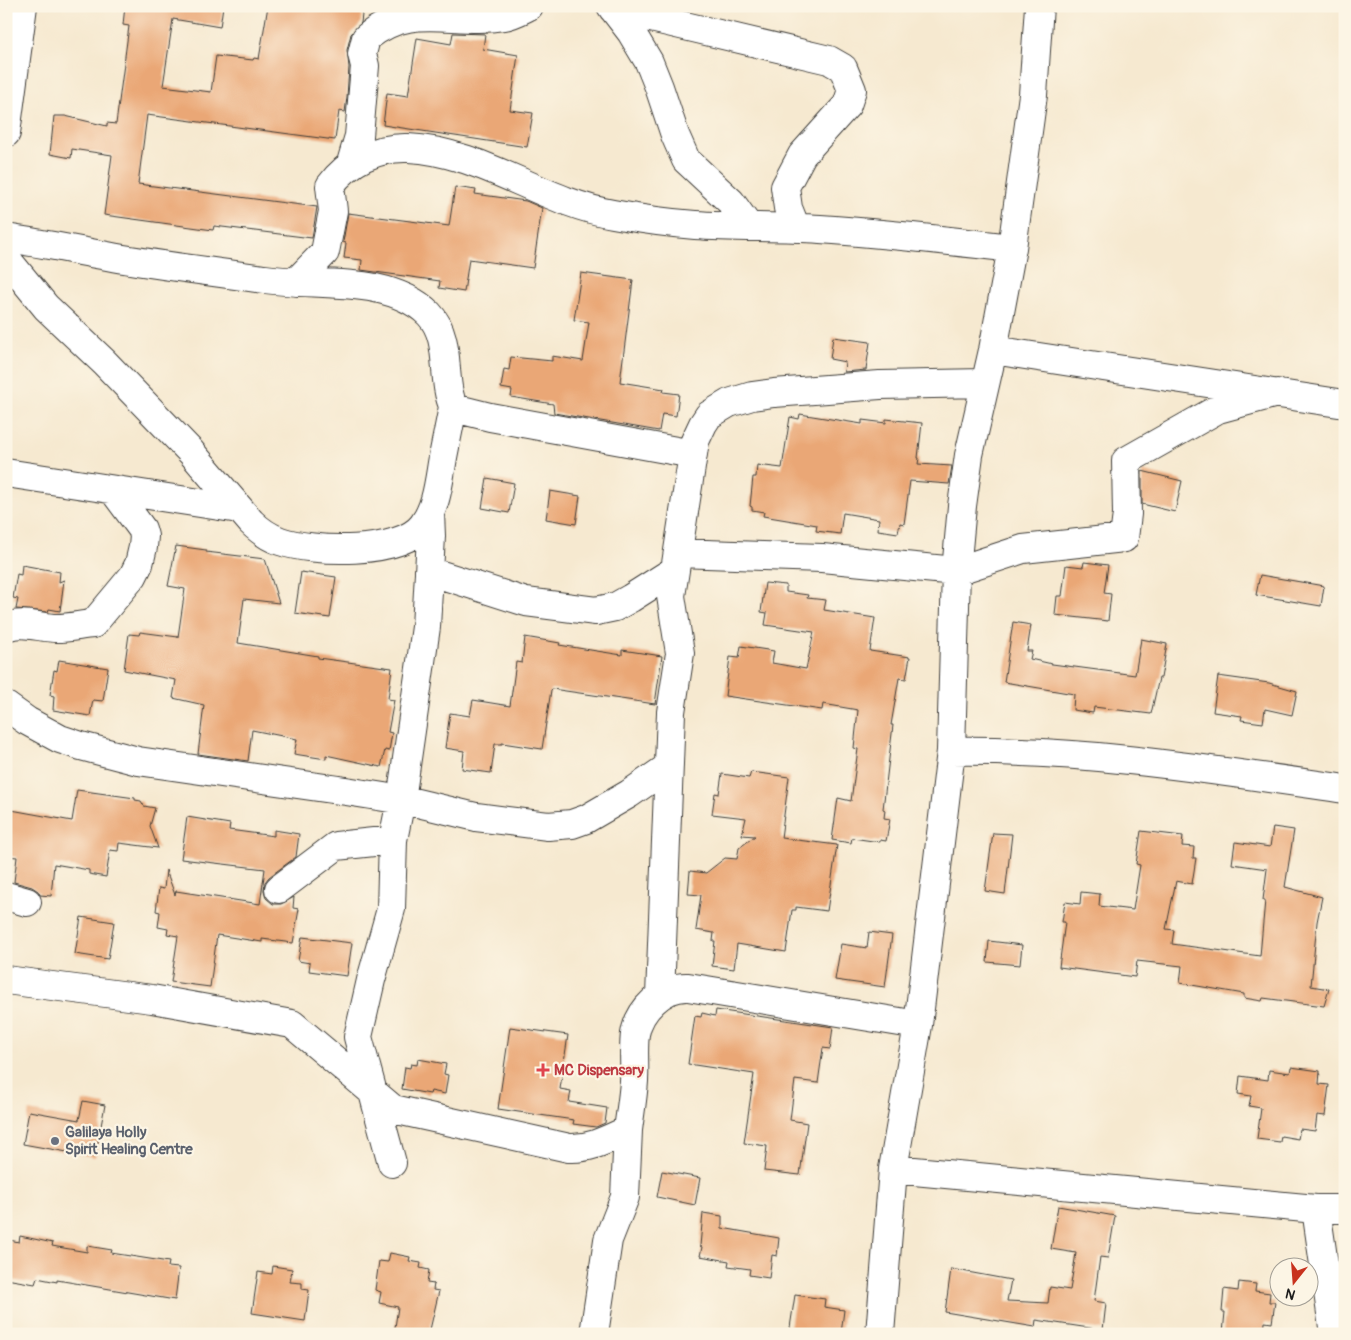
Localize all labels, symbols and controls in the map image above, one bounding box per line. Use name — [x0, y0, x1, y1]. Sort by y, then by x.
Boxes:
place label: MC Dispensary — [554, 1061, 644, 1080]
marker: MC Dispensary — [536, 1063, 550, 1077]
place label: Galilaya Holly Spirit Healing Centre — [65, 1123, 193, 1159]
marker: Galilaya Holly Spirit Healing Centre — [49, 1135, 61, 1147]
north arrow — [1268, 1258, 1318, 1308]
text: N — [1283, 1284, 1297, 1303]

